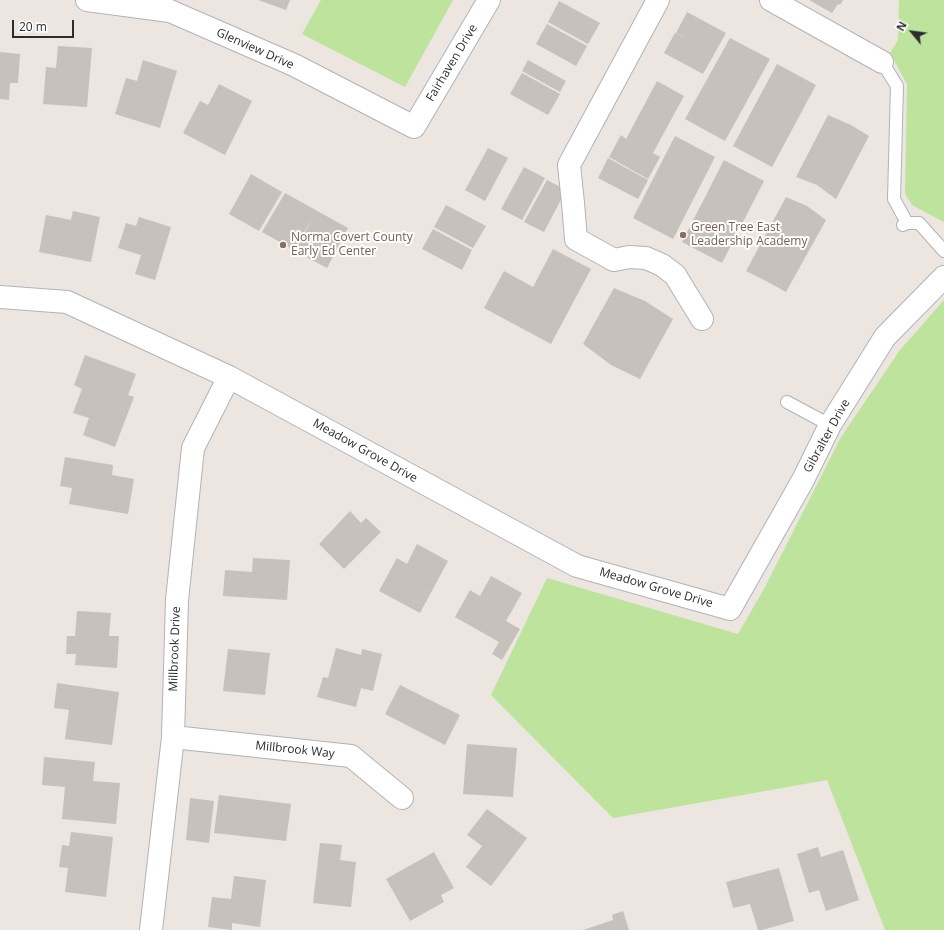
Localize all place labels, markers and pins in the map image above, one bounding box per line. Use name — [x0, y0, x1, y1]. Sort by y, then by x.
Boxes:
place label: Green Tree East Leadership Academy — [691, 221, 807, 249]
marker: Green Tree East Leadership Academy — [678, 230, 688, 240]
place label: Norma Covert County Early Ed Center — [291, 231, 413, 259]
marker: Norma Covert County Early Ed Center — [278, 240, 288, 250]

